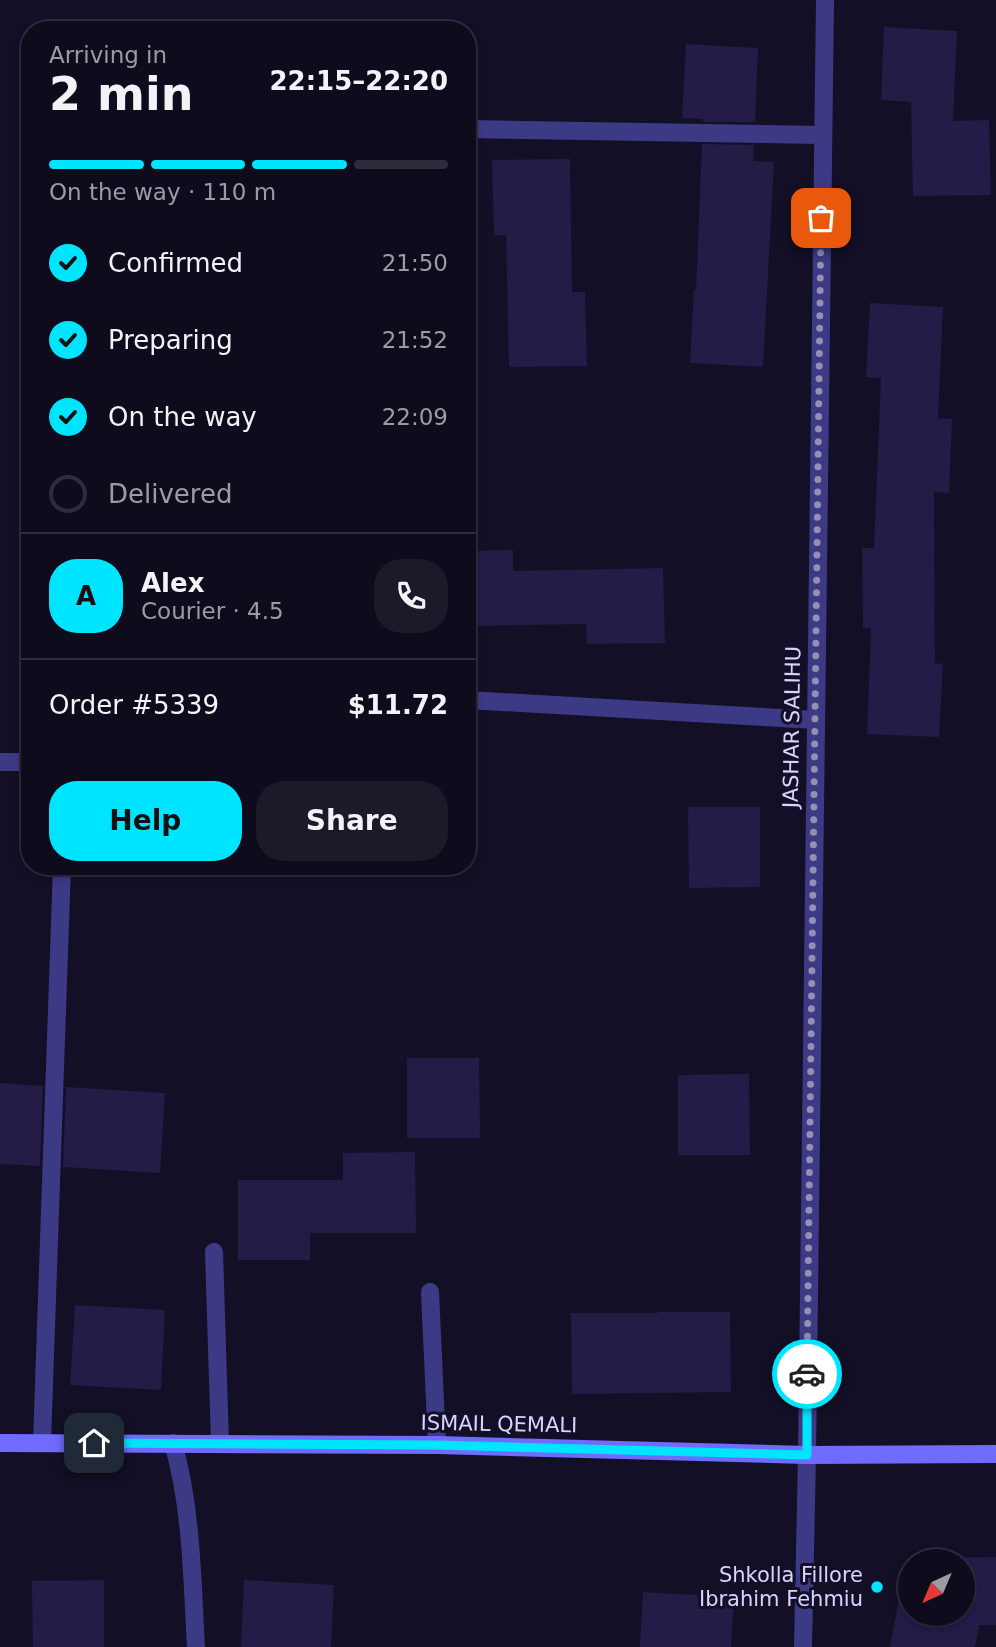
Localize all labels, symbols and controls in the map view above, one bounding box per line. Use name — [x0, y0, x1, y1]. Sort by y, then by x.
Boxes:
text: Arriving in — [49, 42, 167, 68]
text: 22:15–22:20 — [269, 66, 448, 96]
text: 2 min — [49, 67, 193, 121]
text: On the way · 110 m — [49, 179, 276, 205]
pin — [791, 188, 851, 248]
icon: bag — [802, 199, 840, 237]
icon: check — [49, 244, 87, 282]
text: Confirmed — [108, 248, 243, 278]
text: 21:50 — [382, 250, 448, 276]
icon: check — [49, 321, 87, 359]
text: Preparing — [108, 325, 233, 355]
text: 21:52 — [382, 327, 448, 353]
icon: check — [49, 398, 87, 436]
text: On the way — [108, 402, 257, 432]
text: 22:09 — [382, 404, 448, 430]
text: Delivered — [108, 479, 232, 509]
button: phone — [374, 559, 448, 633]
text: Alex — [141, 568, 204, 598]
text: A — [76, 581, 96, 611]
text: Courier · 4.5 — [141, 598, 284, 624]
street label: JASHAR SALIHU — [779, 646, 805, 810]
text: Order #5339 — [49, 690, 219, 720]
text: $11.72 — [348, 690, 448, 720]
button: Help — [49, 781, 242, 861]
button: Share — [256, 781, 448, 861]
courier — [772, 1339, 842, 1409]
icon: car — [788, 1355, 826, 1393]
street label: ISMAIL QEMALI — [420, 1411, 578, 1437]
pin — [64, 1413, 124, 1473]
icon: home — [75, 1424, 113, 1462]
north arrow — [898, 1549, 975, 1626]
map controls — [898, 1549, 975, 1626]
place label: Shkolla Fillore Ibrahim Fehmiu — [699, 1563, 863, 1611]
marker: Shkolla Fillore Ibrahim Fehmiu — [869, 1579, 885, 1595]

